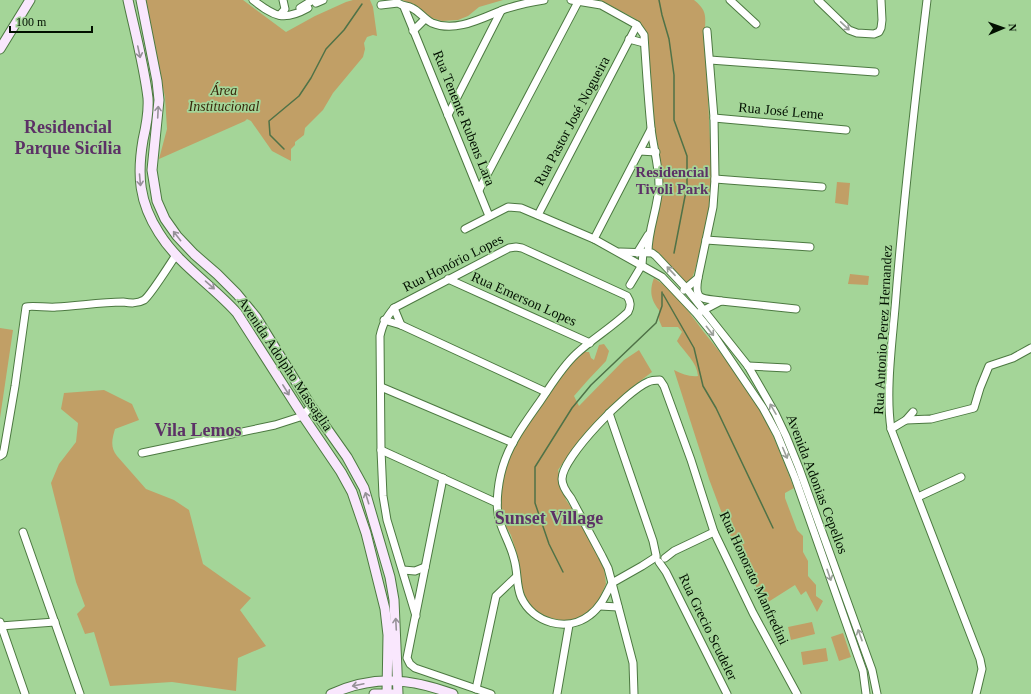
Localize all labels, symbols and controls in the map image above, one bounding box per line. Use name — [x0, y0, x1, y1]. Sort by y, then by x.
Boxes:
scale bar — [10, 8, 92, 34]
north arrow — [983, 8, 1023, 48]
text: 100 m — [16, 15, 47, 29]
one-way arrow — [839, 21, 850, 30]
text: N — [1007, 23, 1019, 32]
one-way arrow — [135, 45, 143, 58]
street label: Rua Tenente Rubens Lara — [430, 48, 498, 189]
street label: Rua Pastor José Nogueira — [532, 53, 613, 188]
park label: Área Institucional — [188, 82, 259, 114]
street label: Rua José Leme — [738, 100, 824, 122]
one-way arrow — [154, 106, 162, 119]
district label: Residencial Parque Sicília — [14, 117, 122, 158]
district label: Residencial Tivoli Park — [635, 164, 709, 197]
one-way arrow — [137, 173, 144, 186]
one-way arrow — [173, 230, 182, 241]
street label: Rua Honório Lopes — [400, 231, 506, 295]
street label: Rua Antonio Perez Hernandez — [871, 245, 895, 415]
one-way arrow — [666, 266, 676, 276]
street label: Rua Emerson Lopes — [469, 269, 579, 329]
one-way arrow — [204, 281, 215, 290]
street label: Avenida Adolpho Massaglia — [234, 294, 336, 434]
one-way arrow — [706, 325, 714, 336]
one-way arrow — [282, 384, 290, 395]
one-way arrow — [768, 403, 776, 415]
street label: Avenida Adonias Cepellos — [783, 412, 851, 556]
district label: Vila Lemos — [155, 420, 241, 440]
one-way arrow — [781, 447, 789, 459]
one-way arrow — [363, 491, 370, 504]
district label: Sunset Village — [495, 508, 603, 528]
street label: Rua Honorato Manfredini — [716, 509, 792, 647]
one-way arrow — [826, 569, 834, 581]
street label: Rua Grecio Scudeler — [676, 571, 740, 683]
one-way arrow — [392, 618, 399, 631]
one-way arrow — [855, 629, 863, 641]
one-way arrow — [352, 681, 365, 689]

